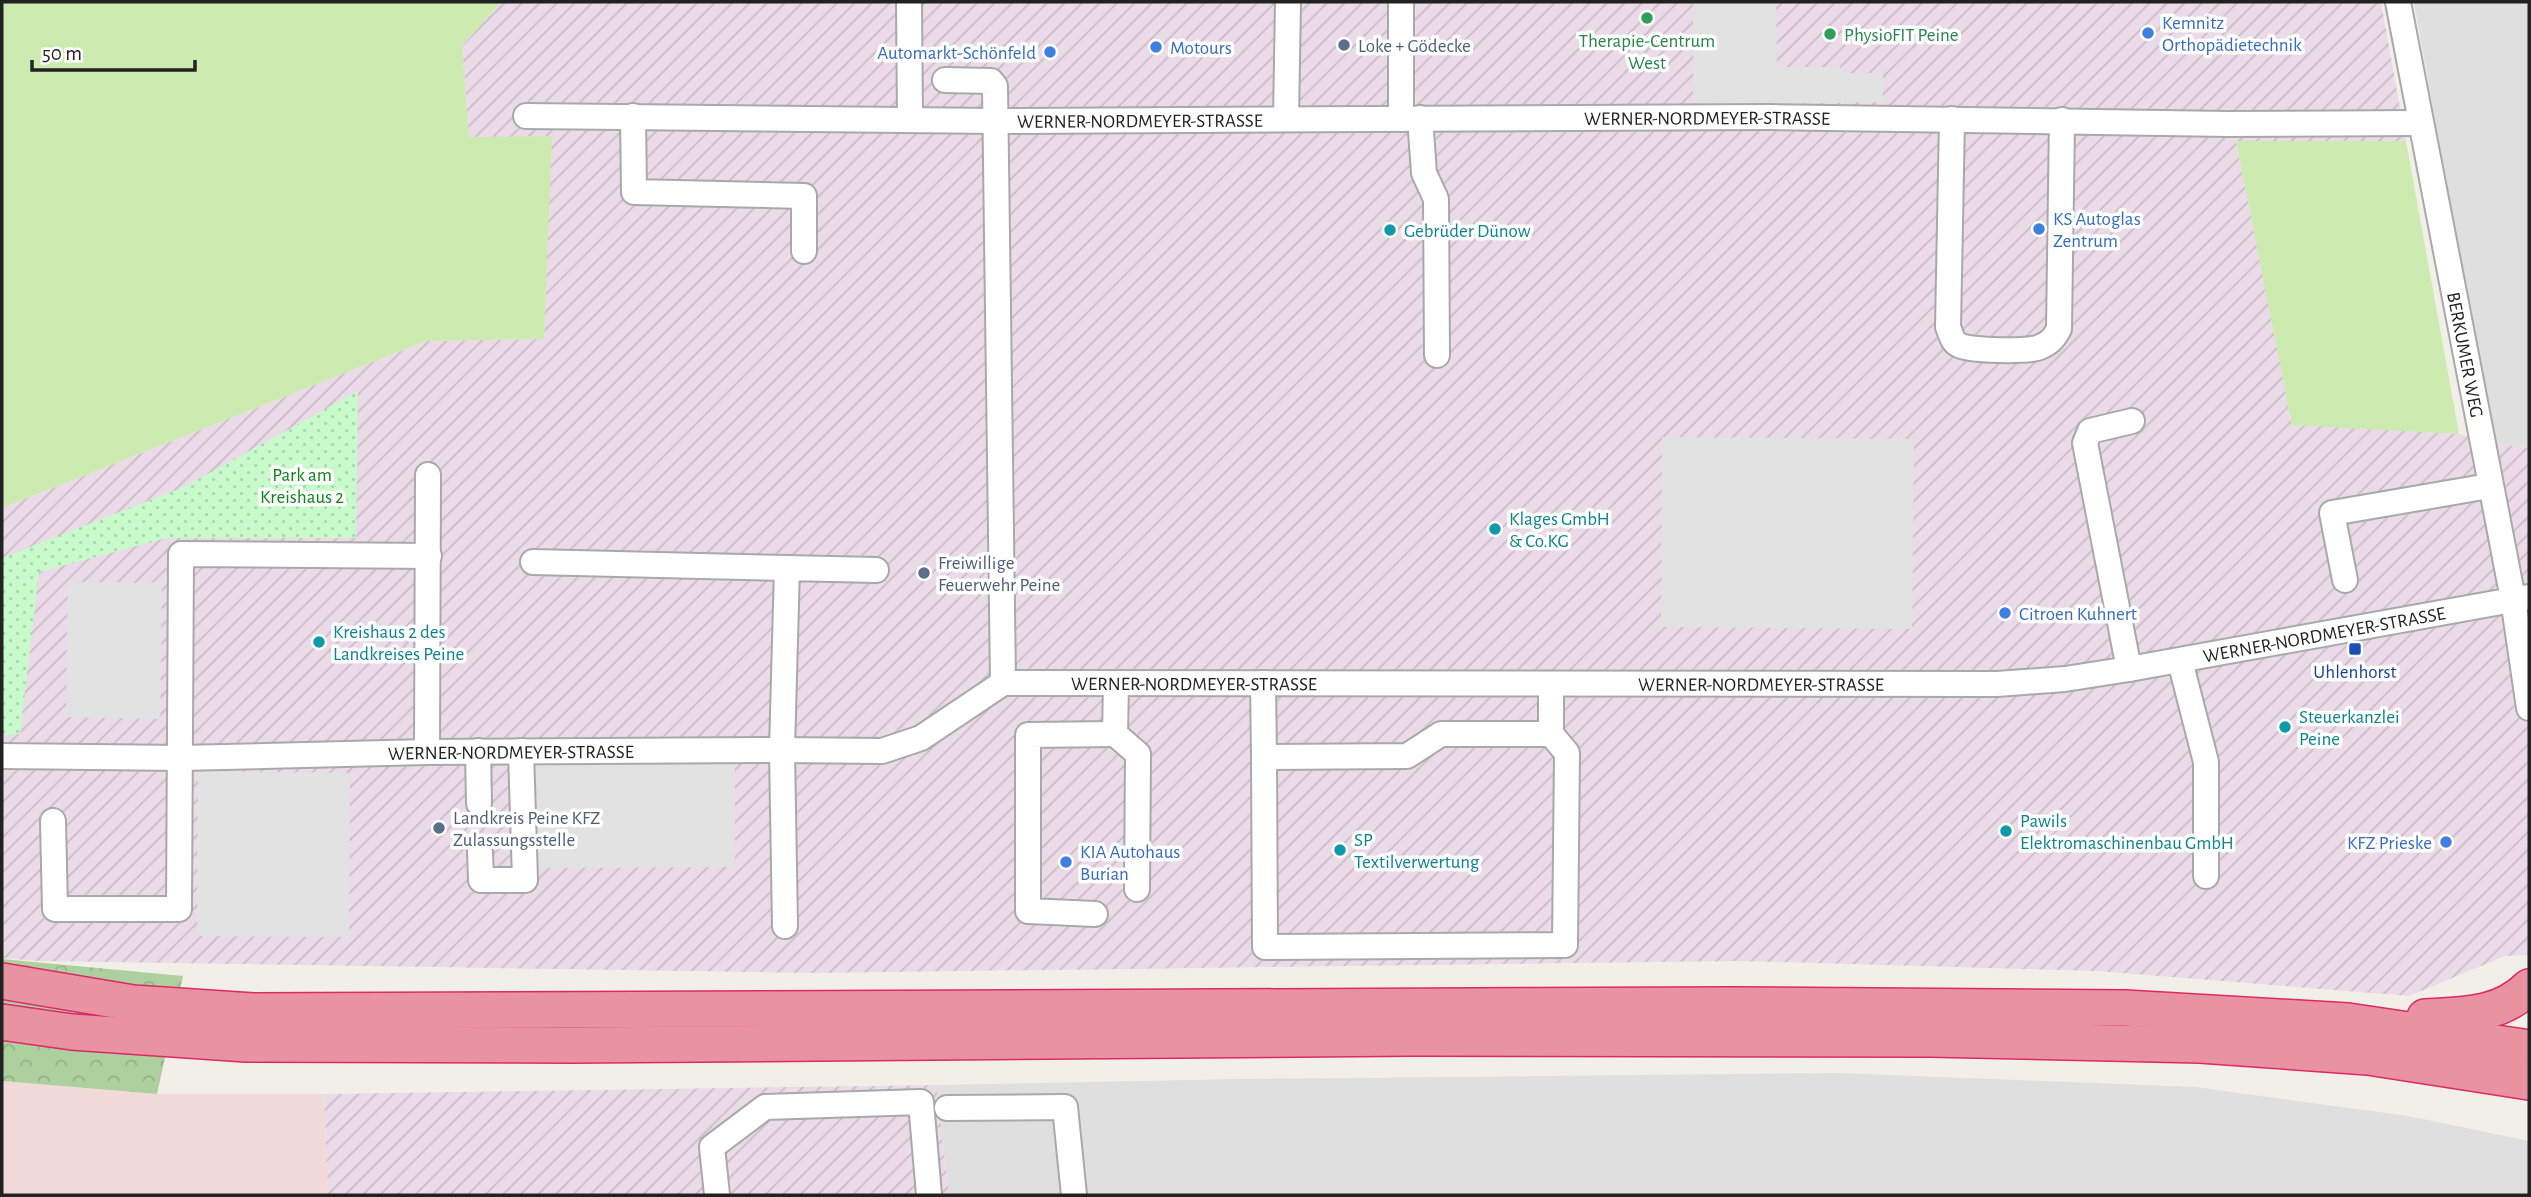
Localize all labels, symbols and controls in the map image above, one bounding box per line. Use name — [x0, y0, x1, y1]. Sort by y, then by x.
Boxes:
marker: Therapie-Centrum West — [1639, 10, 1655, 26]
place label: Kemnitz Orthopädietechnik — [2162, 14, 2302, 55]
marker: Kemnitz Orthopädietechnik — [2140, 25, 2156, 41]
marker: PhysioFIT Peine — [1822, 26, 1838, 42]
place label: PhysioFIT Peine — [1844, 26, 1959, 45]
scale bar — [32, 28, 194, 72]
place label: Therapie-Centrum West — [1579, 32, 1715, 73]
marker: Loke + Gödecke — [1336, 37, 1352, 53]
place label: Loke + Gödecke — [1358, 37, 1471, 56]
marker: Motours — [1148, 39, 1164, 55]
place label: Motours — [1170, 39, 1232, 58]
text: 50 m — [42, 43, 82, 64]
place label: Automarkt-Schönfeld — [877, 44, 1036, 63]
marker: Automarkt-Schönfeld — [1042, 44, 1058, 60]
street label: WERNER-NORDMEYER-STRASSE — [1584, 109, 1830, 129]
street label: WERNER-NORDMEYER-STRASSE — [1017, 112, 1263, 132]
place label: KS Autoglas Zentrum — [2053, 210, 2141, 251]
marker: KS Autoglas Zentrum — [2031, 221, 2047, 237]
marker: Gebrüder Dünow — [1382, 222, 1398, 238]
place label: Gebrüder Dünow — [1404, 222, 1531, 241]
street label: BERKUMER WEG — [2443, 290, 2486, 419]
park label: Park am Kreishaus 2 — [260, 466, 344, 507]
place label: Klages GmbH & Co.KG — [1509, 510, 1610, 551]
marker: Klages GmbH & Co.KG — [1487, 521, 1503, 537]
place label: Freiwillige Feuerwehr Peine — [938, 554, 1060, 595]
marker: Freiwillige Feuerwehr Peine — [916, 565, 932, 581]
street label: WERNER-NORDMEYER-STRASSE — [2202, 604, 2447, 667]
marker: Citroen Kuhnert — [1997, 605, 2013, 621]
place label: Citroen Kuhnert — [2019, 605, 2137, 624]
place label: Kreishaus 2 des Landkreises Peine — [333, 623, 464, 664]
marker: Kreishaus 2 des Landkreises Peine — [311, 634, 327, 650]
marker: Uhlenhorst — [2347, 641, 2363, 657]
place label: Uhlenhorst — [2313, 663, 2397, 682]
street label: WERNER-NORDMEYER-STRASSE — [1071, 675, 1317, 694]
street label: WERNER-NORDMEYER-STRASSE — [1638, 676, 1884, 695]
place label: Steuerkanzlei Peine — [2299, 708, 2400, 749]
marker: Steuerkanzlei Peine — [2277, 719, 2293, 735]
street label: WERNER-NORDMEYER-STRASSE — [388, 743, 634, 764]
place label: Landkreis Peine KFZ Zulassungsstelle — [453, 809, 600, 850]
place label: Pawils Elektromaschinenbau GmbH — [2020, 812, 2234, 853]
marker: Landkreis Peine KFZ Zulassungsstelle — [431, 820, 447, 836]
marker: Pawils Elektromaschinenbau GmbH — [1998, 823, 2014, 839]
place label: SP Textilverwertung — [1354, 831, 1480, 872]
place label: KFZ Prieske — [2347, 834, 2432, 853]
marker: KFZ Prieske — [2438, 834, 2454, 850]
marker: SP Textilverwertung — [1332, 842, 1348, 858]
place label: KIA Autohaus Burian — [1080, 843, 1180, 884]
marker: KIA Autohaus Burian — [1058, 854, 1074, 870]

